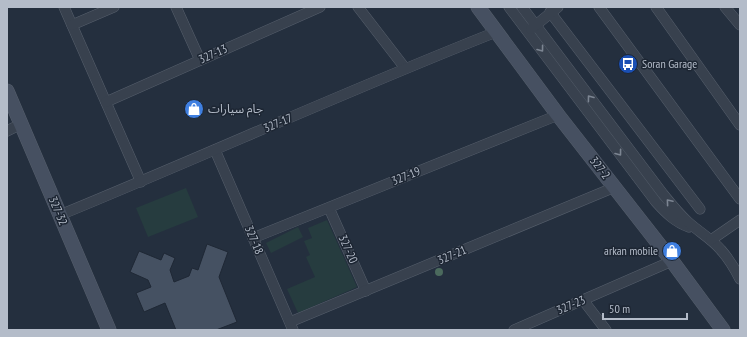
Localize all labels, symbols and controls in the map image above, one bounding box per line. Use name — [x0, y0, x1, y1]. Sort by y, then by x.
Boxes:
street label: 327-13 — [196, 41, 230, 66]
one-way arrow — [536, 45, 543, 52]
bus stop icon: Soran Garage — [617, 53, 639, 75]
place label: Soran Garage — [642, 56, 697, 71]
one-way arrow — [588, 95, 595, 102]
shop icon: جام سيارات — [183, 98, 205, 120]
place label: جام سيارات — [208, 101, 263, 118]
street label: 327-17 — [261, 110, 294, 135]
one-way arrow — [615, 149, 622, 156]
street label: 327-2 — [587, 153, 614, 182]
street label: 327-19 — [389, 163, 422, 188]
street label: 327-32 — [46, 194, 71, 227]
one-way arrow — [666, 199, 673, 206]
street label: 327-18 — [242, 223, 267, 256]
street label: 327-20 — [336, 232, 361, 266]
shop icon: arkan mobile — [661, 240, 683, 262]
street label: 327-21 — [435, 242, 468, 267]
place label: arkan mobile — [604, 243, 658, 258]
street label: 327-23 — [554, 292, 587, 317]
scale bar — [603, 295, 687, 321]
text: 50 m — [609, 301, 630, 316]

